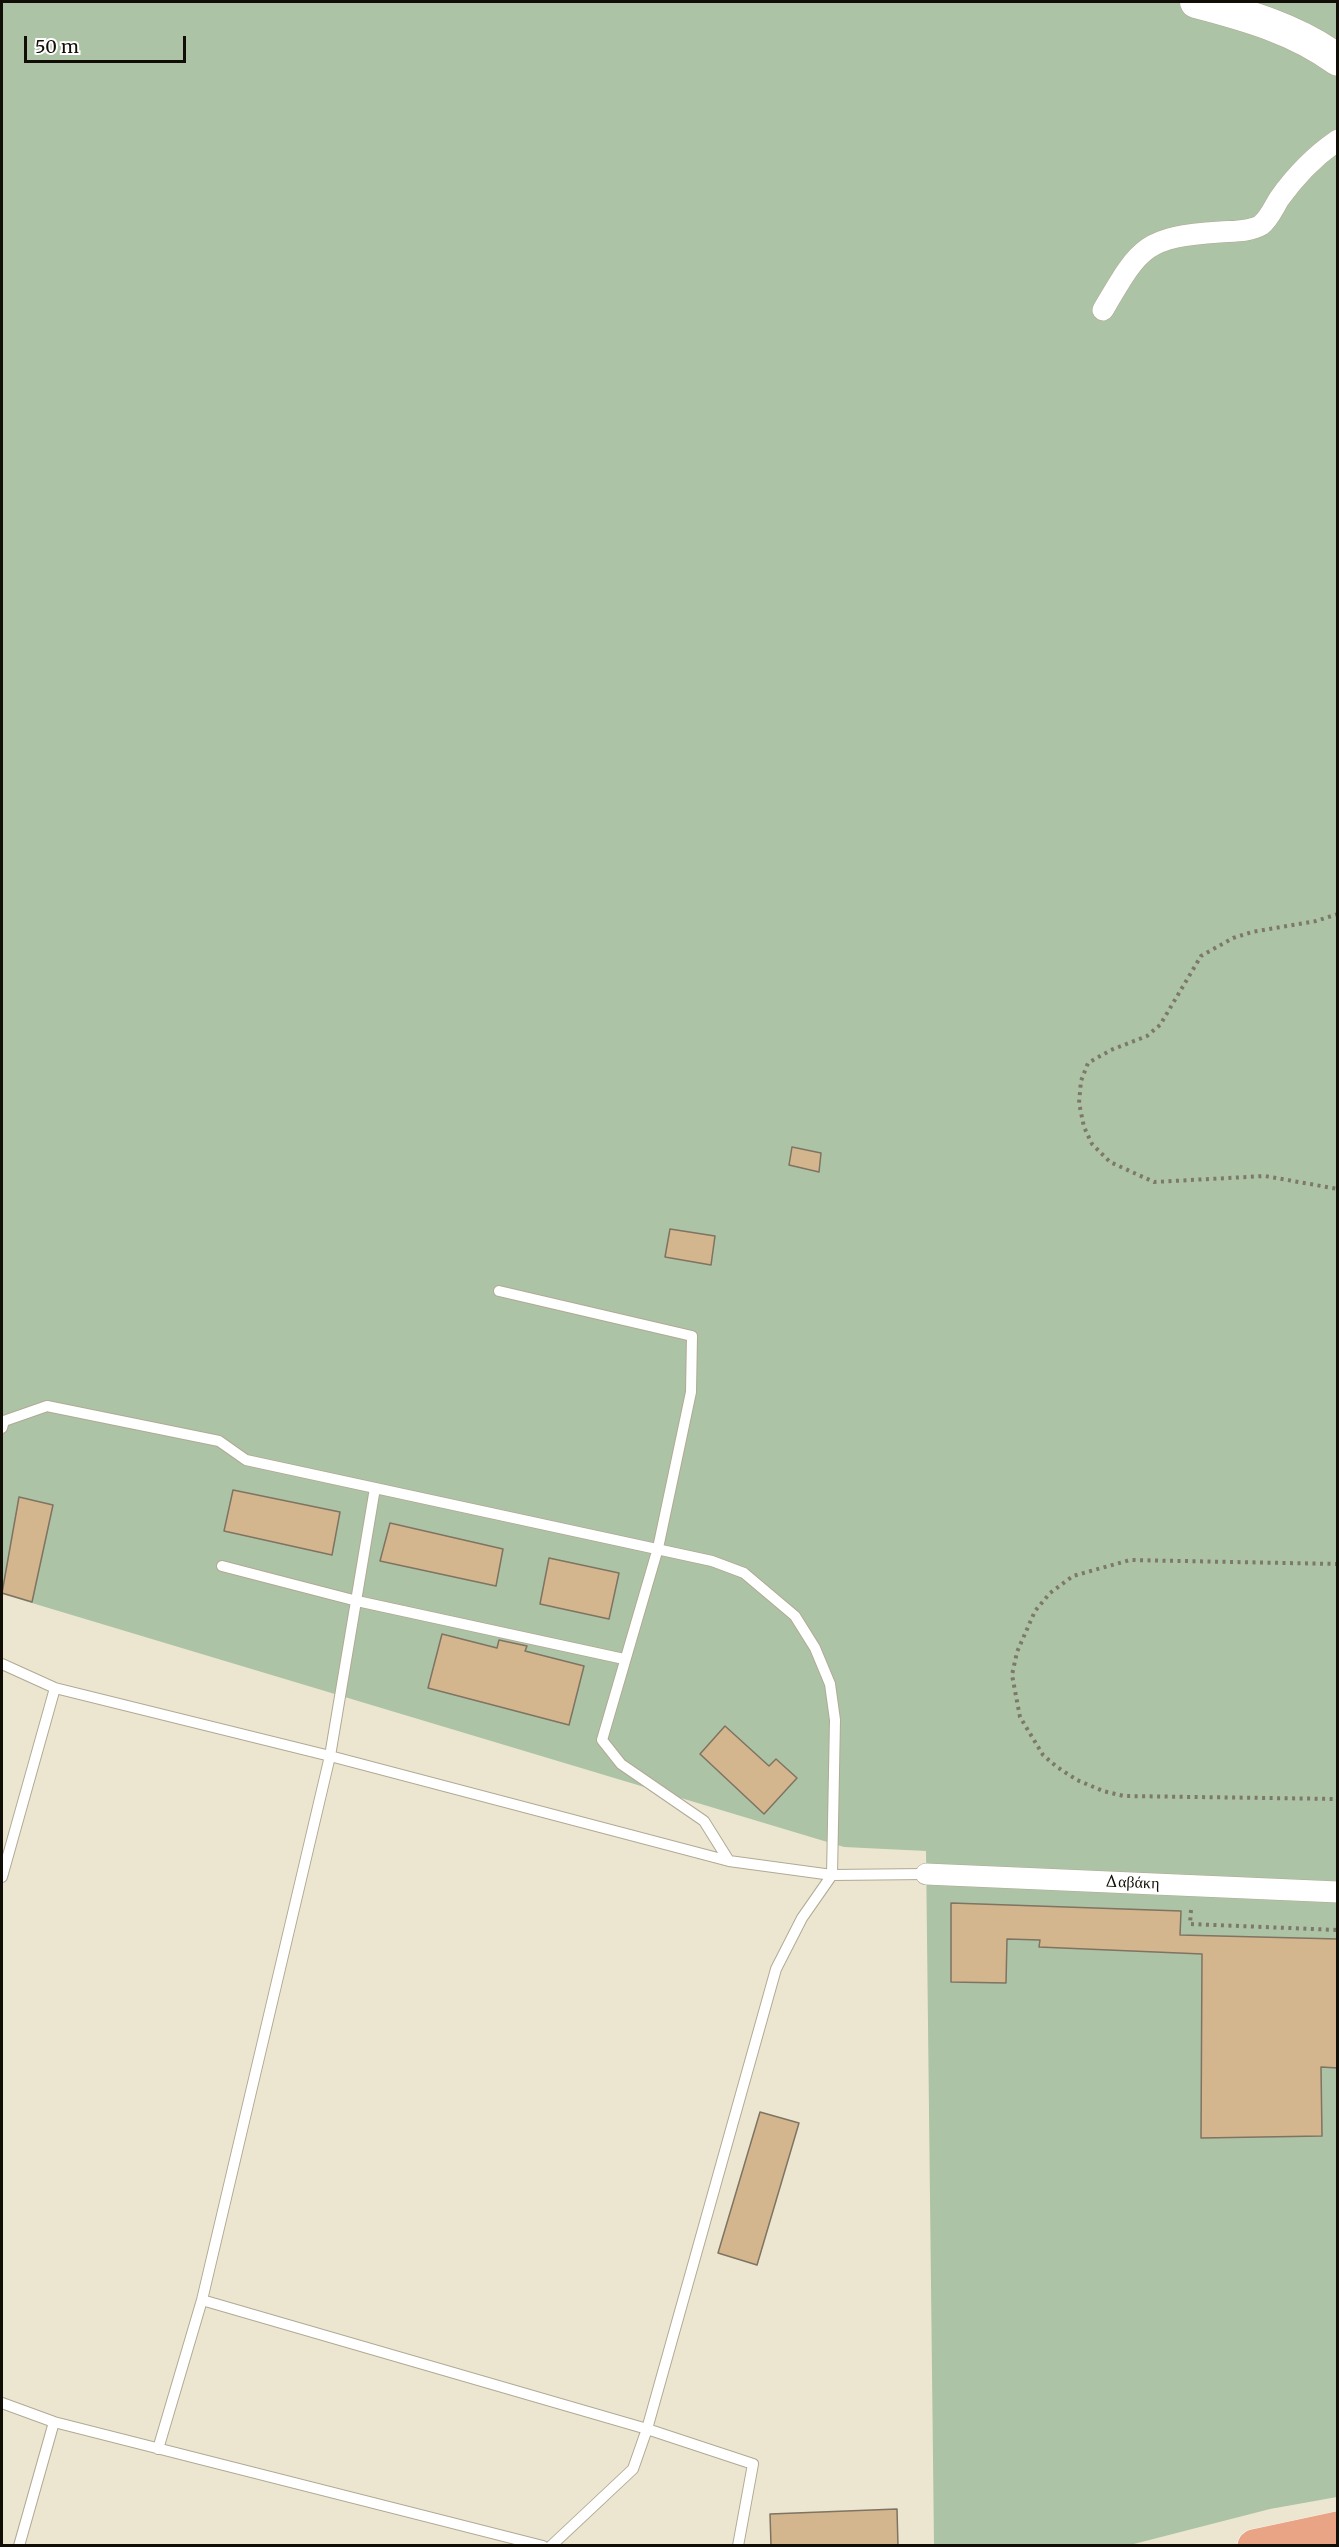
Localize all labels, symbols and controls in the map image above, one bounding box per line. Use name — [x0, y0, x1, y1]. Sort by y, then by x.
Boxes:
scale bar — [27, 24, 189, 62]
text: 50 m — [35, 35, 79, 58]
street label: Δαβάκη — [1104, 1872, 1160, 1894]

